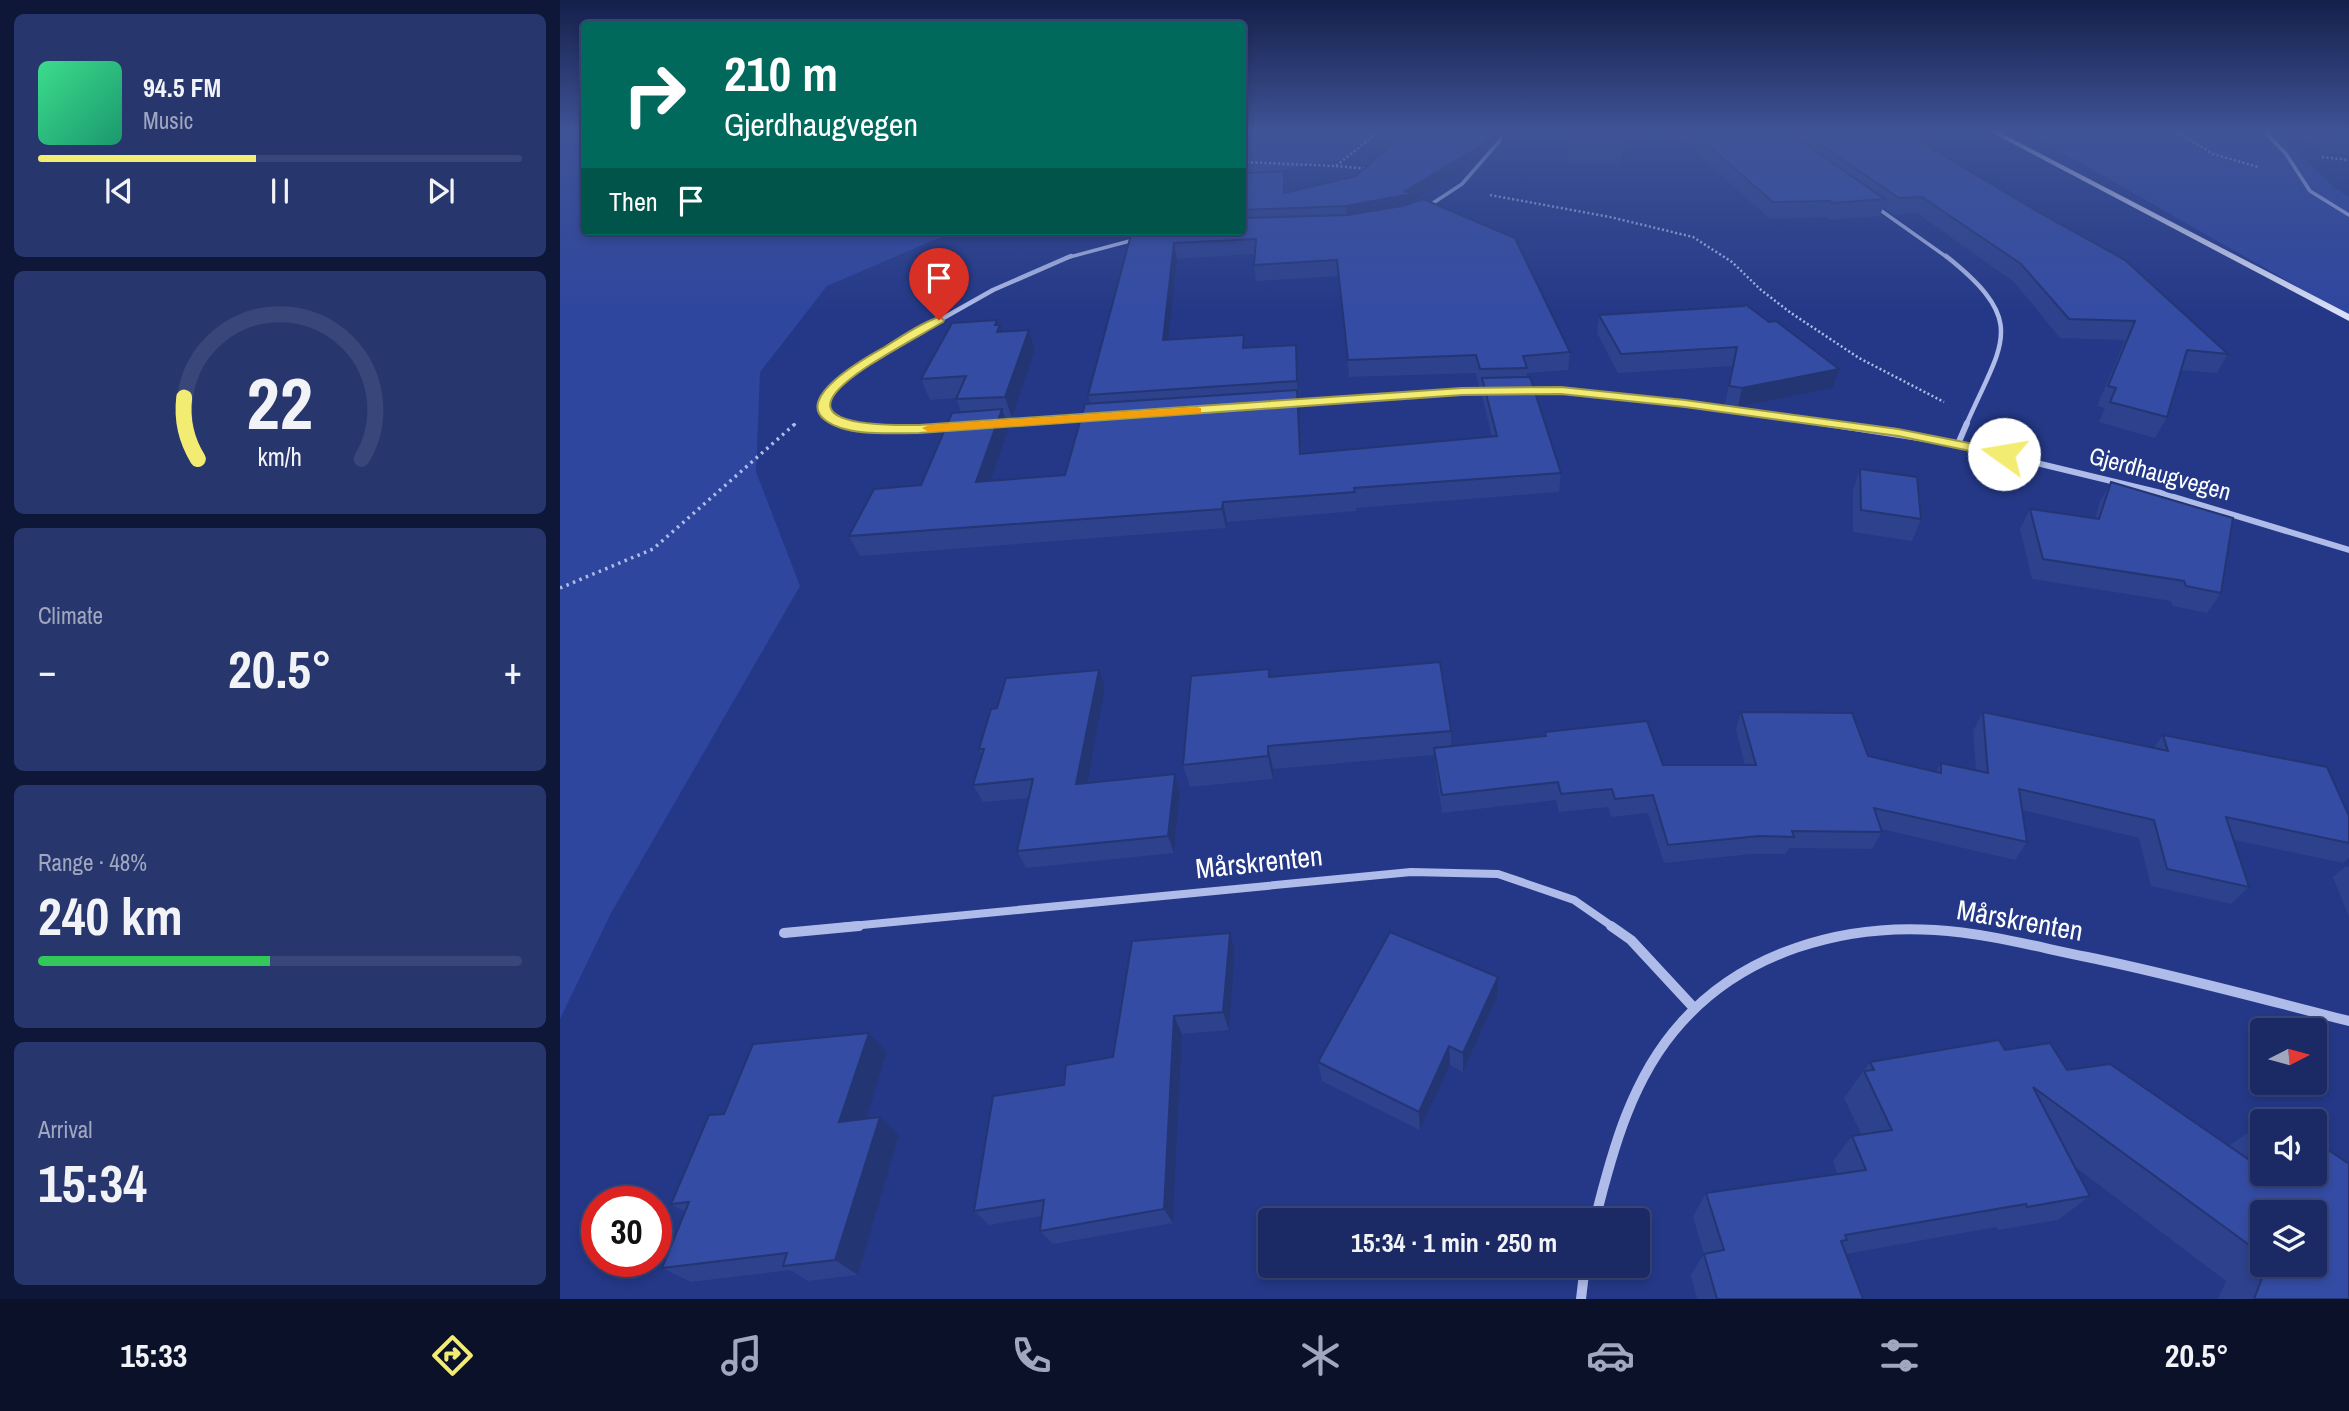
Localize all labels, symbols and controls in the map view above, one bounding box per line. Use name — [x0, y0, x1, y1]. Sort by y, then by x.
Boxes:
text: 210 m — [724, 40, 838, 106]
icon: right — [609, 49, 700, 140]
text: 94.5 FM — [143, 70, 221, 105]
text: Gjerdhaugvegen — [724, 103, 918, 146]
text: Music — [143, 105, 193, 136]
icon: previous — [100, 172, 138, 210]
icon: pause — [261, 172, 299, 210]
icon: next — [422, 172, 460, 210]
icon: arrive — [672, 182, 710, 220]
text: Then — [609, 184, 658, 219]
pin — [909, 248, 969, 320]
icon: arrive — [920, 259, 958, 297]
text: 22 — [247, 354, 313, 452]
position arrow — [1967, 417, 2041, 491]
text: km/h — [258, 439, 302, 473]
street label: Gjerdhaugvegen — [2086, 439, 2235, 507]
text: Climate — [38, 600, 103, 631]
text: 20.5° — [228, 634, 332, 704]
text: − — [38, 645, 56, 696]
text: + — [504, 645, 522, 696]
street label: Mårskrenten — [1194, 836, 1324, 888]
text: Range · 48% — [38, 847, 147, 878]
text: 240 km — [38, 881, 183, 951]
street label: Mårskrenten — [1954, 890, 2086, 950]
north arrow — [2250, 1018, 2328, 1096]
map controls — [2250, 1018, 2327, 1277]
button: sound — [2250, 1109, 2327, 1186]
text: Arrival — [38, 1114, 93, 1145]
text: 15:34 — [38, 1148, 147, 1218]
speed limit sign: 30 — [581, 1186, 672, 1277]
button: layers — [2250, 1200, 2327, 1277]
text: 15:34 · 1 min · 250 m — [1351, 1225, 1557, 1260]
icon: directions — [428, 1331, 477, 1380]
icon: music — [717, 1331, 766, 1380]
icon: phone — [1007, 1331, 1056, 1380]
icon: climate — [1296, 1331, 1345, 1380]
icon: car — [1586, 1331, 1635, 1380]
icon: filters — [1875, 1331, 1924, 1380]
text: 15:33 — [120, 1334, 187, 1377]
text: 20.5° — [2165, 1334, 2229, 1377]

